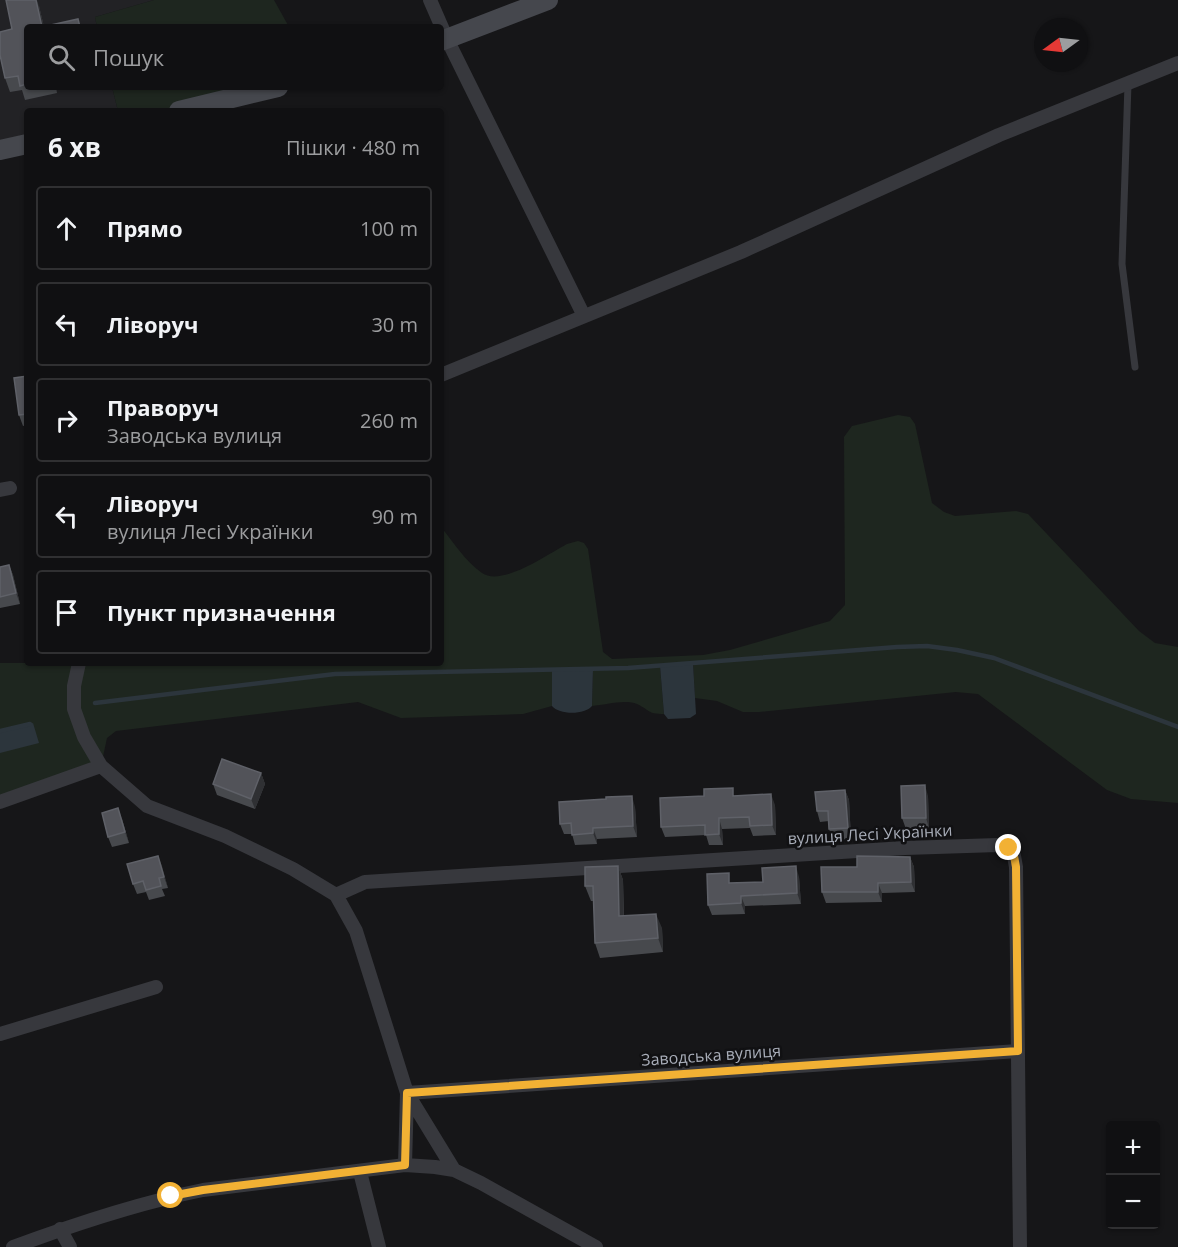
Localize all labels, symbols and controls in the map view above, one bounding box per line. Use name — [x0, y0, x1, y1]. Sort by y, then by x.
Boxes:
north arrow — [1034, 18, 1088, 72]
search box — [24, 24, 444, 90]
icon: search — [45, 41, 78, 74]
text: Пошук — [93, 42, 164, 72]
text: 6 хв — [48, 129, 101, 165]
text: Пішки · 480 m — [286, 134, 420, 161]
icon: ahead — [50, 212, 83, 245]
text: Прямо — [107, 213, 183, 243]
text: 100 m — [360, 215, 418, 242]
icon: left — [50, 308, 83, 341]
text: Ліворуч — [107, 309, 198, 339]
text: 30 m — [371, 311, 418, 338]
text: Праворуч — [107, 392, 219, 422]
icon: right — [50, 404, 83, 437]
text: 260 m — [360, 407, 418, 434]
text: Заводська вулиця — [107, 422, 282, 449]
text: Ліворуч — [107, 488, 198, 518]
icon: left — [50, 500, 83, 533]
text: 90 m — [371, 503, 418, 530]
text: вулиця Лесі Українки — [107, 518, 313, 545]
icon: arrive — [50, 596, 83, 629]
text: Пункт призначення — [107, 597, 336, 627]
street label: вулиця Лесі Українки — [787, 819, 953, 849]
route end — [995, 834, 1021, 860]
street label: Заводська вулиця — [640, 1039, 782, 1071]
map controls — [1106, 1121, 1160, 1229]
button: + — [1106, 1121, 1160, 1175]
button: − — [1106, 1175, 1160, 1229]
route start — [157, 1182, 183, 1208]

